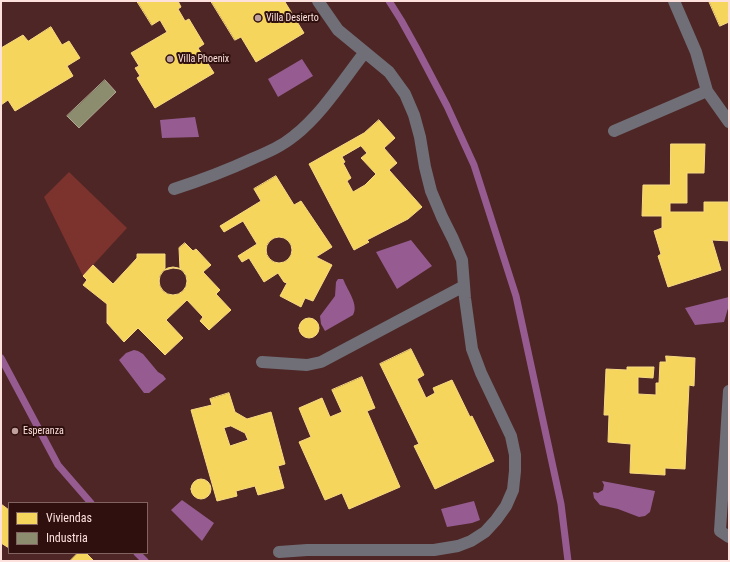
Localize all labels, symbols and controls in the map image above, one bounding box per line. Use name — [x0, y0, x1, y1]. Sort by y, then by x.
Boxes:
place label: Villa Desierto — [266, 12, 319, 24]
marker: Villa Desierto — [253, 13, 263, 23]
place label: Villa Phoenix — [178, 53, 229, 65]
marker: Villa Phoenix — [165, 54, 175, 64]
place label: Esperanza — [23, 425, 64, 437]
marker: Esperanza — [10, 426, 20, 436]
legend — [8, 502, 148, 554]
text: Viviendas — [46, 511, 92, 525]
text: Industria — [46, 531, 88, 545]

